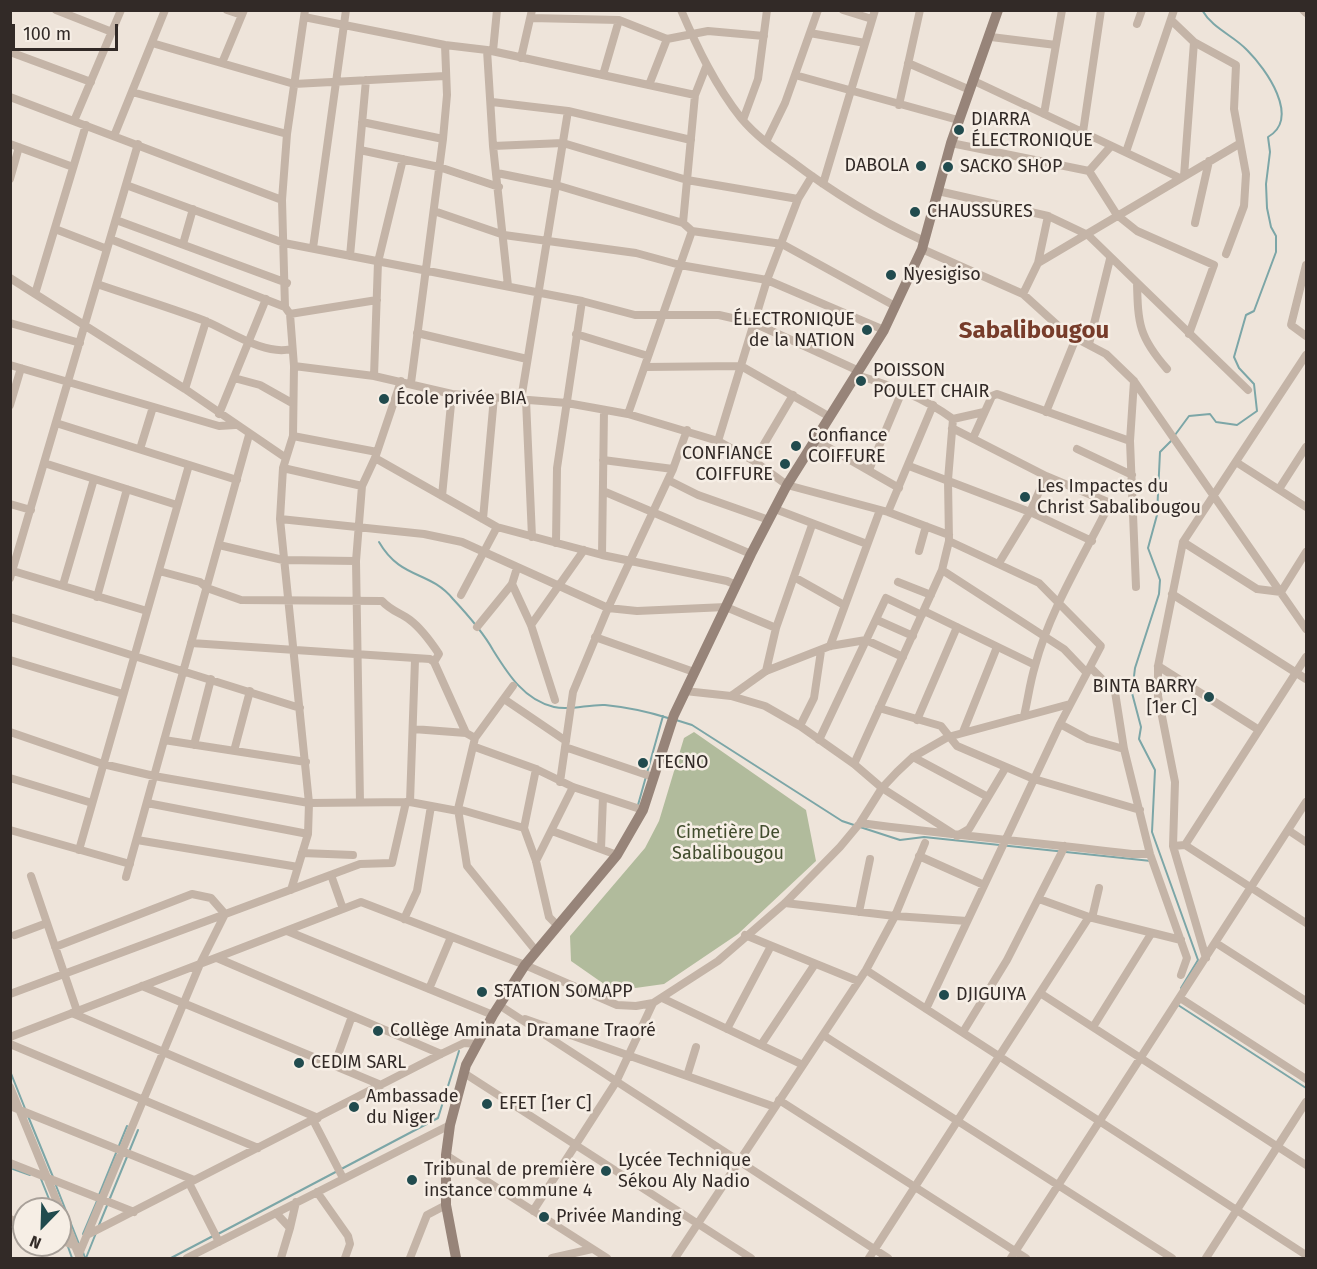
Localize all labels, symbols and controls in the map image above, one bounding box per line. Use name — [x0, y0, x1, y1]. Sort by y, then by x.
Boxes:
scale bar — [15, 12, 122, 50]
text: 100 m — [23, 23, 71, 45]
place label: DIARRA ÉLECTRONIQUE — [971, 109, 1093, 152]
marker: DIARRA ÉLECTRONIQUE — [952, 123, 966, 137]
place label: DABOLA — [845, 155, 909, 177]
place label: SACKO SHOP — [960, 156, 1062, 178]
marker: DABOLA — [914, 159, 928, 173]
marker: SACKO SHOP — [941, 160, 955, 174]
place label: CHAUSSURES — [927, 201, 1033, 223]
marker: CHAUSSURES — [908, 205, 922, 219]
place label: Nyesigiso — [903, 264, 981, 286]
marker: Nyesigiso — [884, 268, 898, 282]
place label: ÉLECTRONIQUE de la NATION — [733, 309, 855, 352]
district label: Sabalibougou — [959, 317, 1109, 345]
marker: ÉLECTRONIQUE de la NATION — [860, 323, 874, 337]
place label: POISSON POULET CHAIR — [873, 360, 989, 403]
marker: POISSON POULET CHAIR — [854, 374, 868, 388]
place label: École privée BIA — [396, 388, 526, 410]
marker: École privée BIA — [377, 392, 391, 406]
place label: Confiance COIFFURE — [808, 425, 888, 468]
marker: Confiance COIFFURE — [789, 439, 803, 453]
place label: CONFIANCE COIFFURE — [682, 443, 773, 486]
marker: CONFIANCE COIFFURE — [778, 457, 792, 471]
place label: Les Impactes du Christ Sabalibougou — [1037, 476, 1201, 518]
marker: Les Impactes du Christ Sabalibougou — [1018, 490, 1032, 504]
place label: BINTA BARRY [1er C] — [1093, 676, 1197, 718]
marker: BINTA BARRY [1er C] — [1202, 690, 1216, 704]
place label: TECNO — [655, 752, 709, 774]
marker: TECNO — [636, 756, 650, 770]
park label: Cimetière De Sabalibougou — [672, 822, 784, 864]
place label: STATION SOMAPP — [494, 981, 633, 1003]
place label: DJIGUIYA — [956, 984, 1026, 1006]
marker: STATION SOMAPP — [475, 985, 489, 999]
marker: DJIGUIYA — [937, 988, 951, 1002]
place label: Collège Aminata Dramane Traoré — [390, 1020, 656, 1042]
marker: Collège Aminata Dramane Traoré — [371, 1024, 385, 1038]
place label: CEDIM SARL — [311, 1052, 406, 1074]
marker: CEDIM SARL — [292, 1056, 306, 1070]
place label: Ambassade du Niger — [366, 1086, 459, 1128]
place label: EFET [1er C] — [499, 1093, 592, 1115]
marker: EFET [1er C] — [480, 1097, 494, 1111]
marker: Ambassade du Niger — [347, 1100, 361, 1114]
place label: Lycée Technique Sékou Aly Nadio — [618, 1150, 751, 1192]
place label: Tribunal de première instance commune 4 — [424, 1159, 595, 1202]
marker: Lycée Technique Sékou Aly Nadio — [599, 1164, 613, 1178]
marker: Tribunal de première instance commune 4 — [405, 1173, 419, 1187]
north arrow — [12, 1197, 72, 1257]
place label: Privée Manding — [556, 1206, 681, 1228]
marker: Privée Manding — [537, 1210, 551, 1224]
text: N — [27, 1231, 44, 1253]

